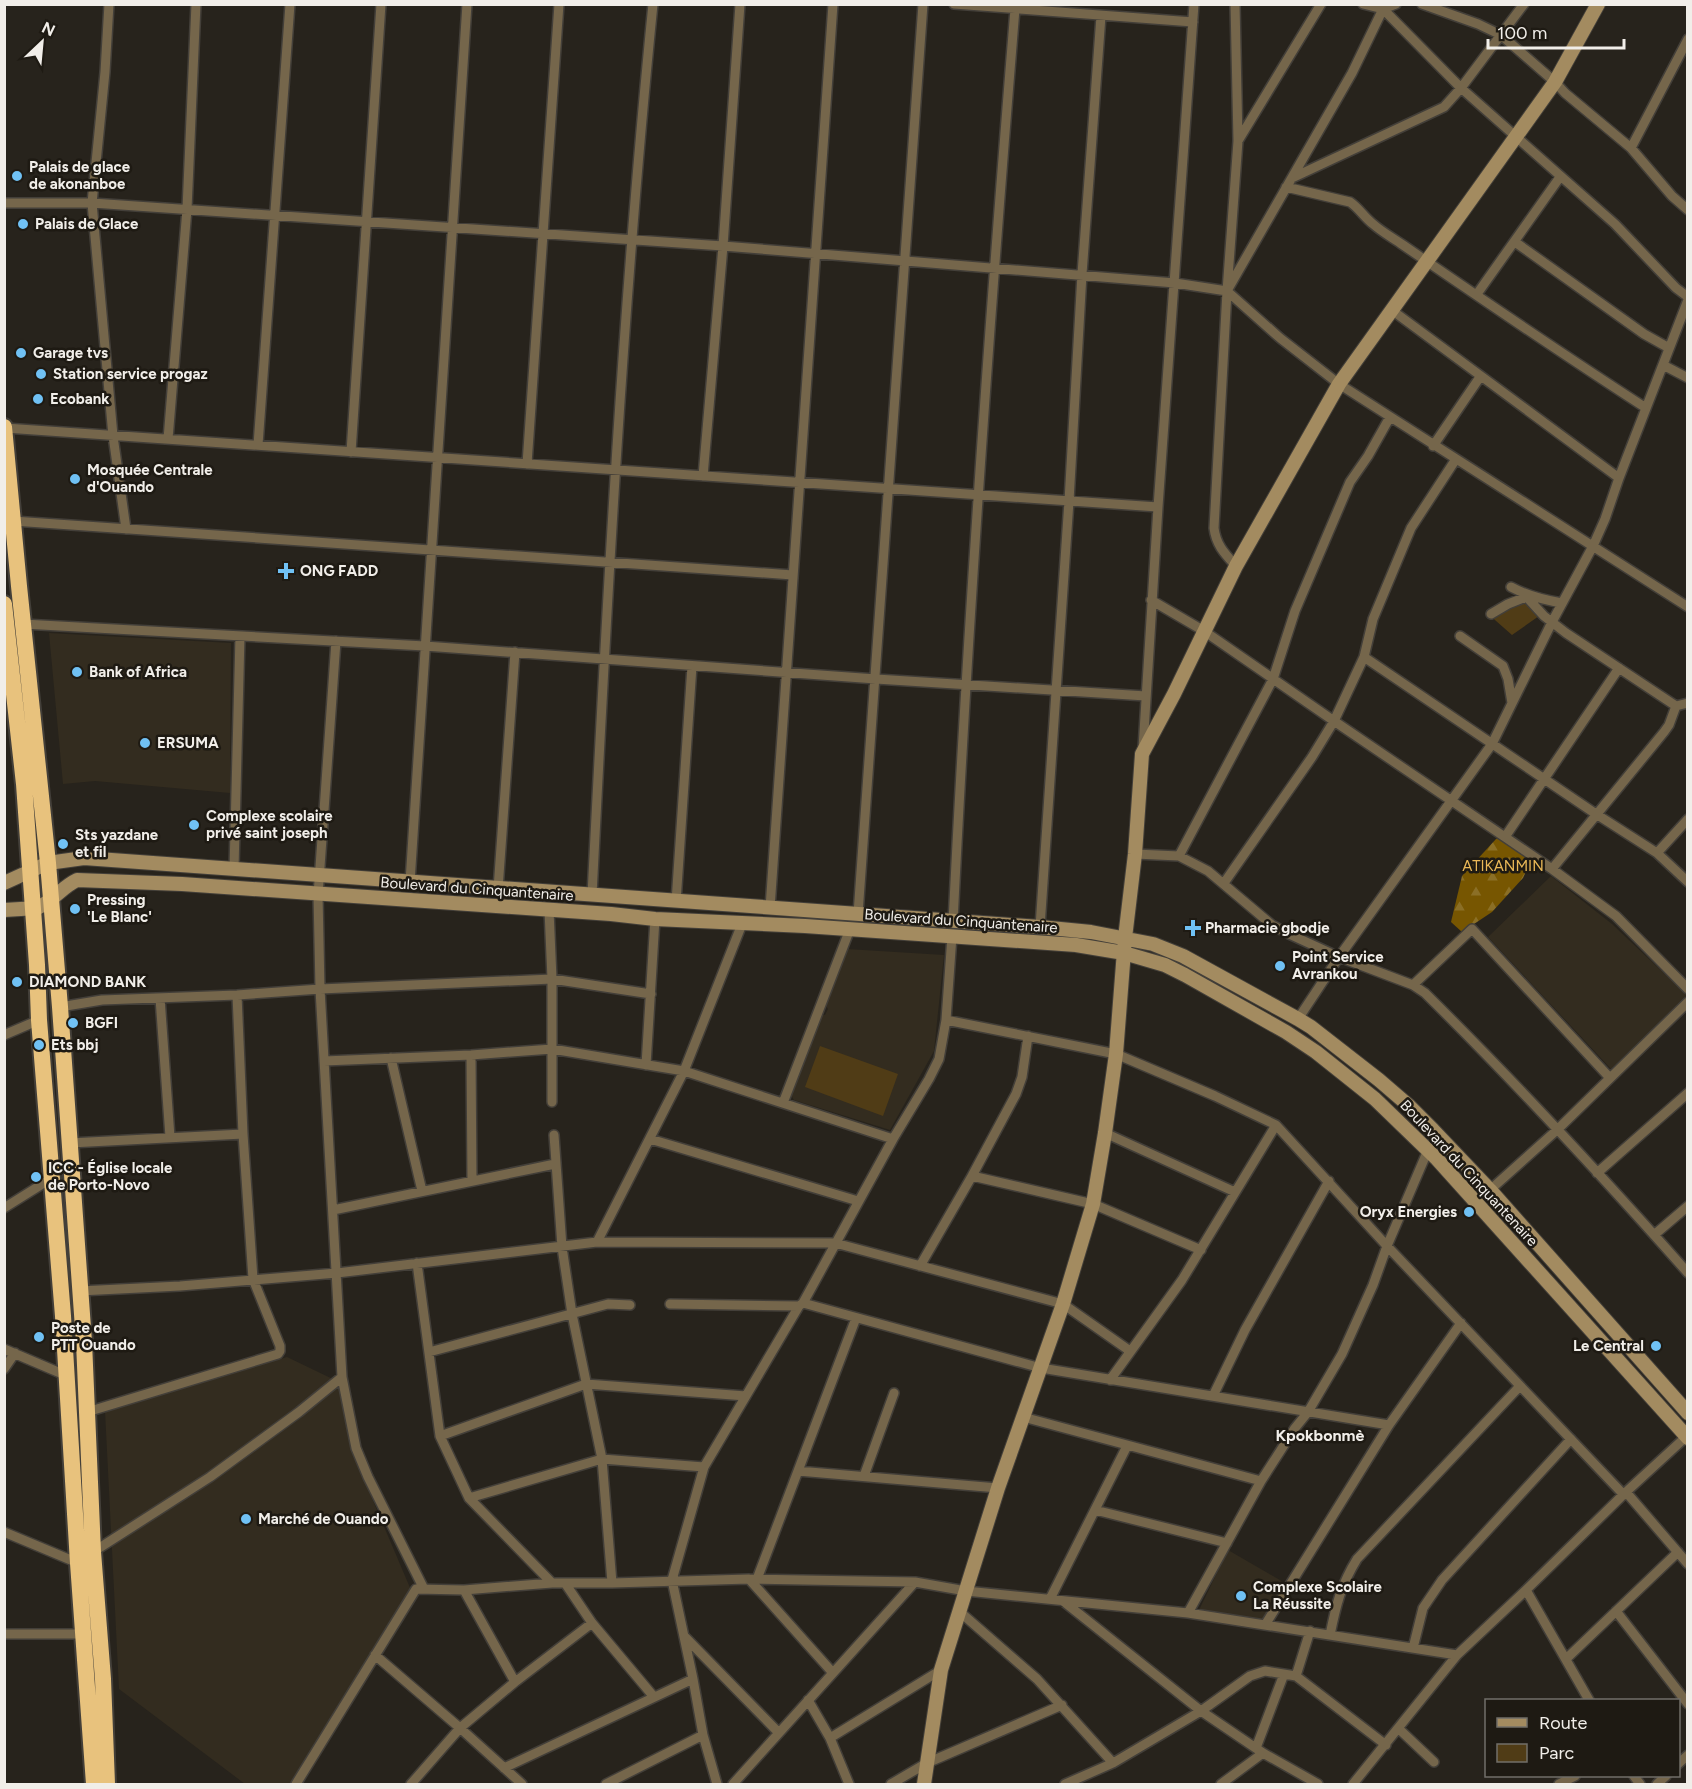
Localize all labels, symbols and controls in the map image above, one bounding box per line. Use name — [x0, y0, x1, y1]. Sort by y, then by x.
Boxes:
north arrow — [12, 12, 72, 72]
scale bar — [1488, 12, 1624, 50]
text: N — [39, 18, 58, 40]
text: 100 m — [1497, 22, 1547, 44]
place label: Palais de glace de akonanboe — [29, 158, 131, 193]
marker: Palais de glace de akonanboe — [10, 169, 24, 183]
place label: Palais de Glace — [35, 215, 139, 233]
marker: Palais de Glace — [16, 217, 30, 231]
place label: Garage tvs — [33, 344, 108, 362]
marker: Garage tvs — [14, 346, 28, 360]
place label: Station service progaz — [53, 365, 208, 383]
marker: Station service progaz — [34, 367, 48, 381]
place label: Ecobank — [50, 390, 109, 408]
marker: Ecobank — [31, 392, 45, 406]
place label: Mosquée Centrale d'Ouando — [87, 461, 213, 496]
marker: Mosquée Centrale d'Ouando — [68, 472, 82, 486]
marker: ONG FADD — [277, 562, 295, 580]
place label: ONG FADD — [300, 562, 378, 580]
place label: Bank of Africa — [89, 663, 187, 681]
marker: Bank of Africa — [70, 665, 84, 679]
place label: ERSUMA — [157, 734, 219, 752]
marker: ERSUMA — [138, 736, 152, 750]
place label: Complexe scolaire privé saint joseph — [206, 807, 333, 842]
marker: Complexe scolaire privé saint joseph — [187, 818, 201, 832]
place label: Sts yazdane et fil — [75, 826, 159, 861]
marker: Sts yazdane et fil — [56, 837, 70, 851]
park label: ATIKANMIN — [1462, 857, 1544, 875]
street label: Boulevard du Cinquantenaire — [380, 873, 574, 905]
place label: Pressing 'Le Blanc' — [87, 891, 152, 926]
marker: Pressing 'Le Blanc' — [68, 902, 82, 916]
street label: Boulevard du Cinquantenaire — [864, 905, 1058, 937]
place label: Pharmacie gbodje — [1205, 919, 1330, 937]
marker: Pharmacie gbodje — [1186, 921, 1200, 935]
place label: Point Service Avrankou — [1292, 948, 1384, 983]
marker: Point Service Avrankou — [1273, 959, 1287, 973]
place label: DIAMOND BANK — [29, 973, 146, 991]
marker: DIAMOND BANK — [10, 975, 24, 989]
place label: BGFI — [85, 1014, 118, 1032]
marker: BGFI — [66, 1016, 80, 1030]
place label: Ets bbj — [51, 1036, 99, 1054]
marker: Ets bbj — [32, 1038, 46, 1052]
street label: Boulevard du Cinquantenaire — [1396, 1096, 1542, 1250]
place label: ICC - Église locale de Porto-Novo — [48, 1159, 173, 1194]
marker: ICC - Église locale de Porto-Novo — [29, 1170, 43, 1184]
place label: Oryx Energies — [1360, 1203, 1457, 1221]
marker: Oryx Energies — [1462, 1205, 1476, 1219]
place label: Poste de PTT Ouando — [51, 1319, 136, 1354]
marker: Poste de PTT Ouando — [32, 1330, 46, 1344]
place label: Le Central — [1573, 1337, 1644, 1355]
marker: Le Central — [1649, 1339, 1663, 1353]
district label: Kpokbonmè — [1276, 1426, 1365, 1445]
place label: Marché de Ouando — [258, 1510, 389, 1528]
marker: Marché de Ouando — [239, 1512, 253, 1526]
place label: Complexe Scolaire La Réussite — [1253, 1578, 1382, 1613]
marker: Complexe Scolaire La Réussite — [1234, 1589, 1248, 1603]
legend — [1485, 1699, 1680, 1777]
text: Route — [1539, 1712, 1588, 1734]
text: Parc — [1539, 1742, 1575, 1764]

